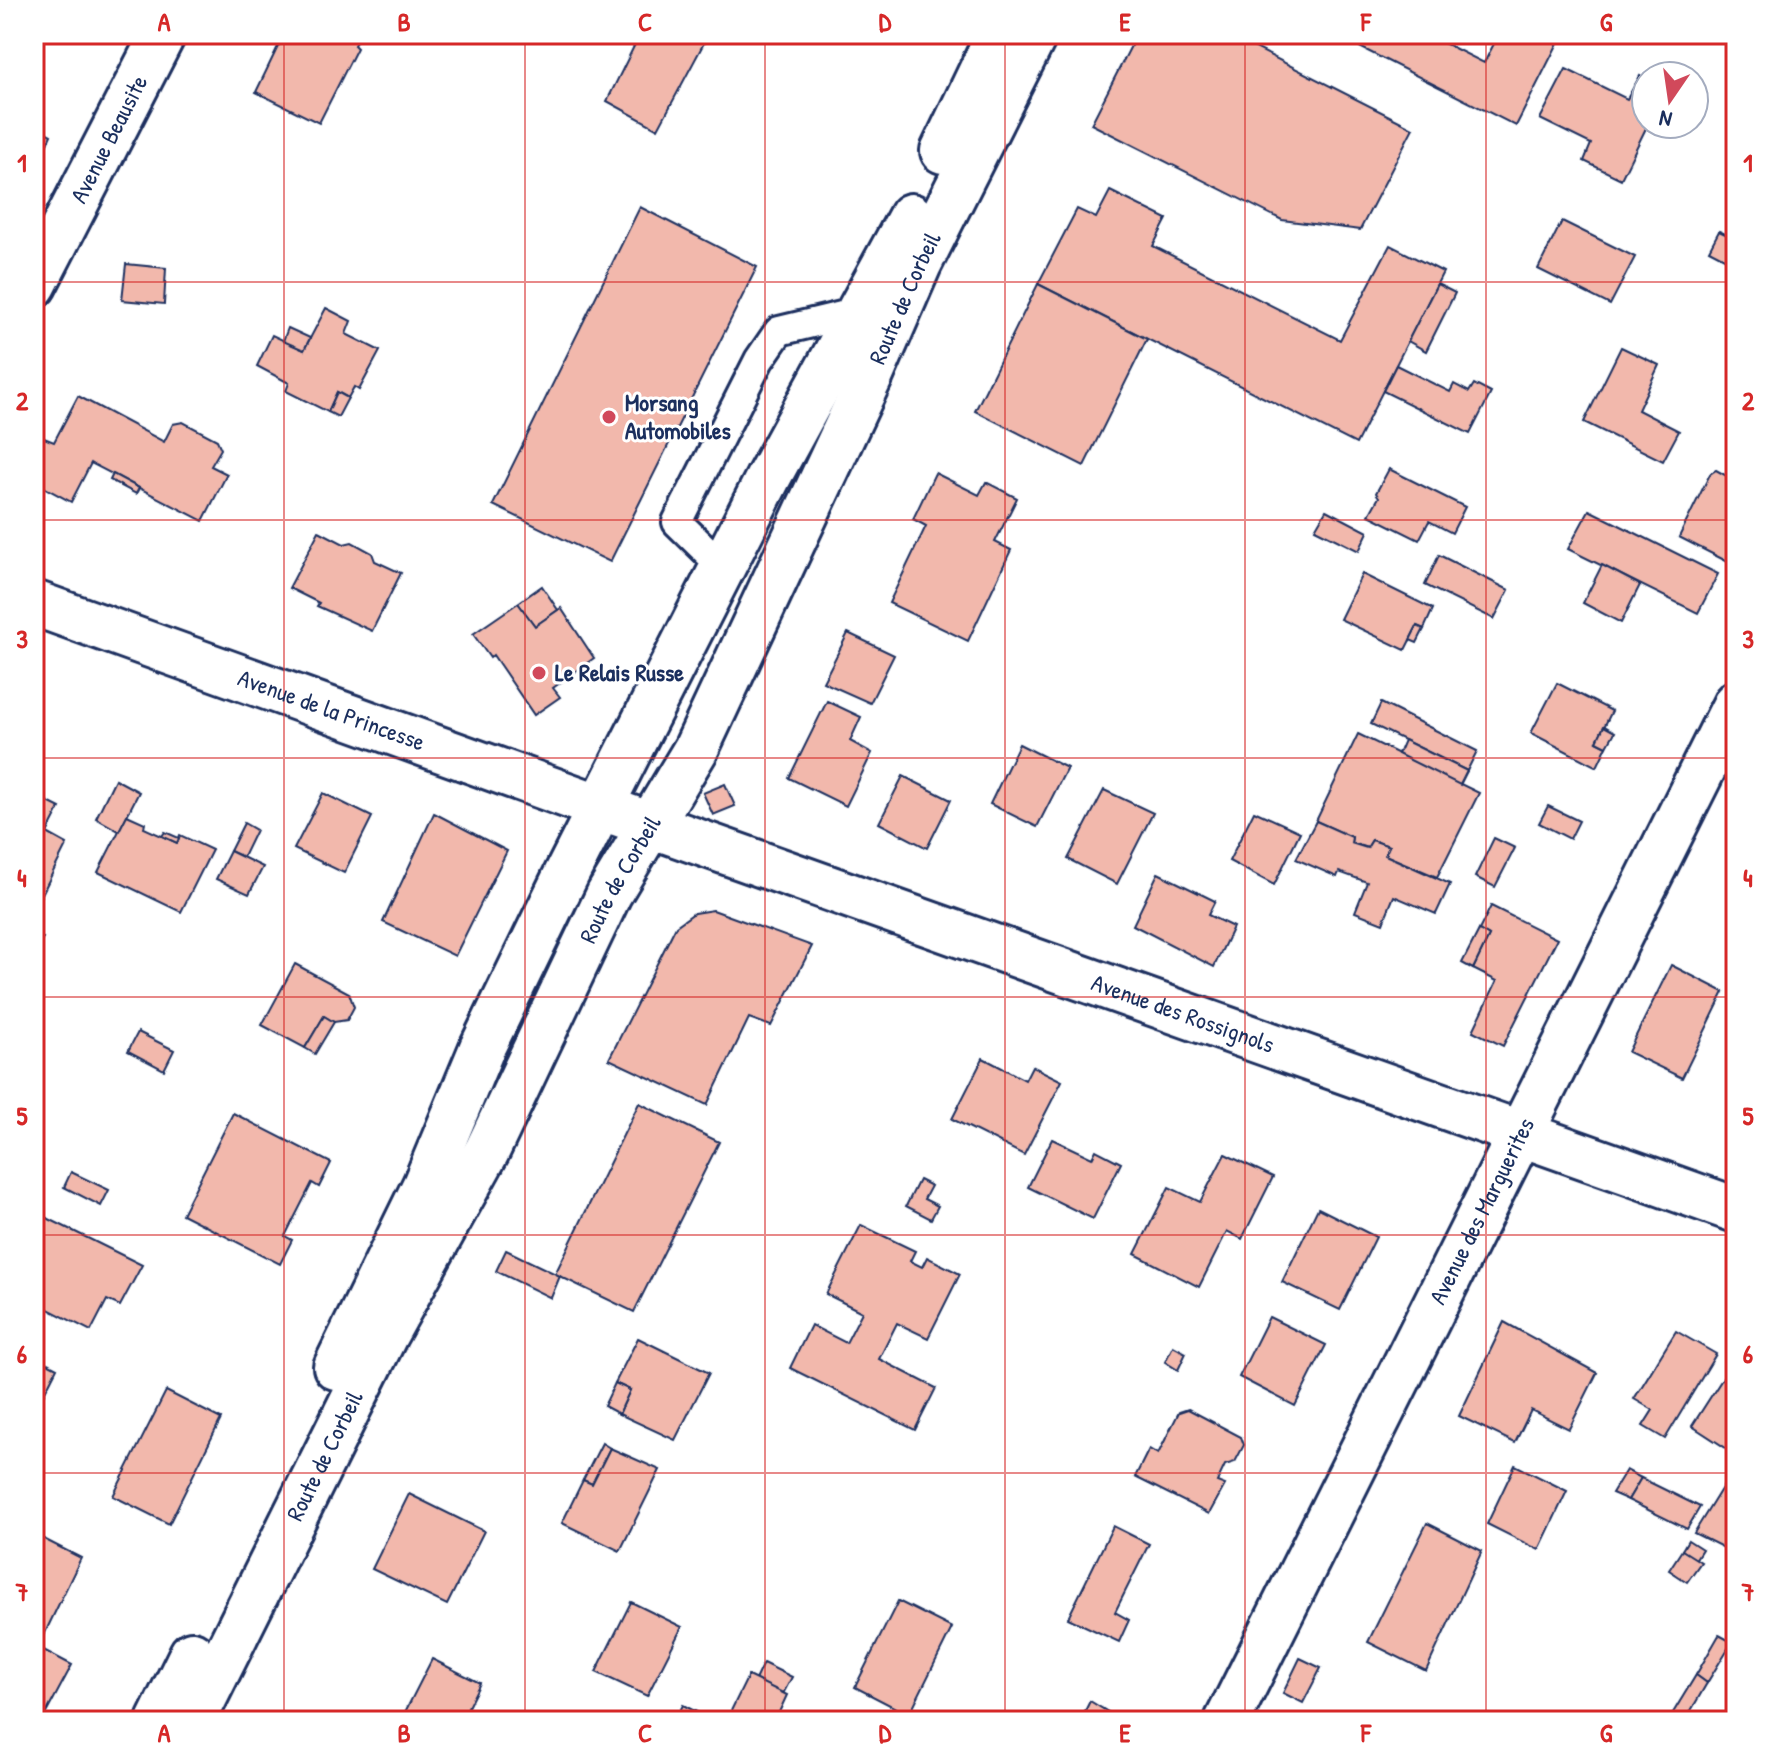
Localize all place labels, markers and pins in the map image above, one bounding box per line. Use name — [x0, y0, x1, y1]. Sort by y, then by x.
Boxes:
place label: Morsang Automobiles — [625, 386, 731, 446]
marker: Morsang Automobiles — [600, 408, 618, 426]
place label: Le Relais Russe — [555, 656, 684, 688]
marker: Le Relais Russe — [530, 664, 548, 682]

